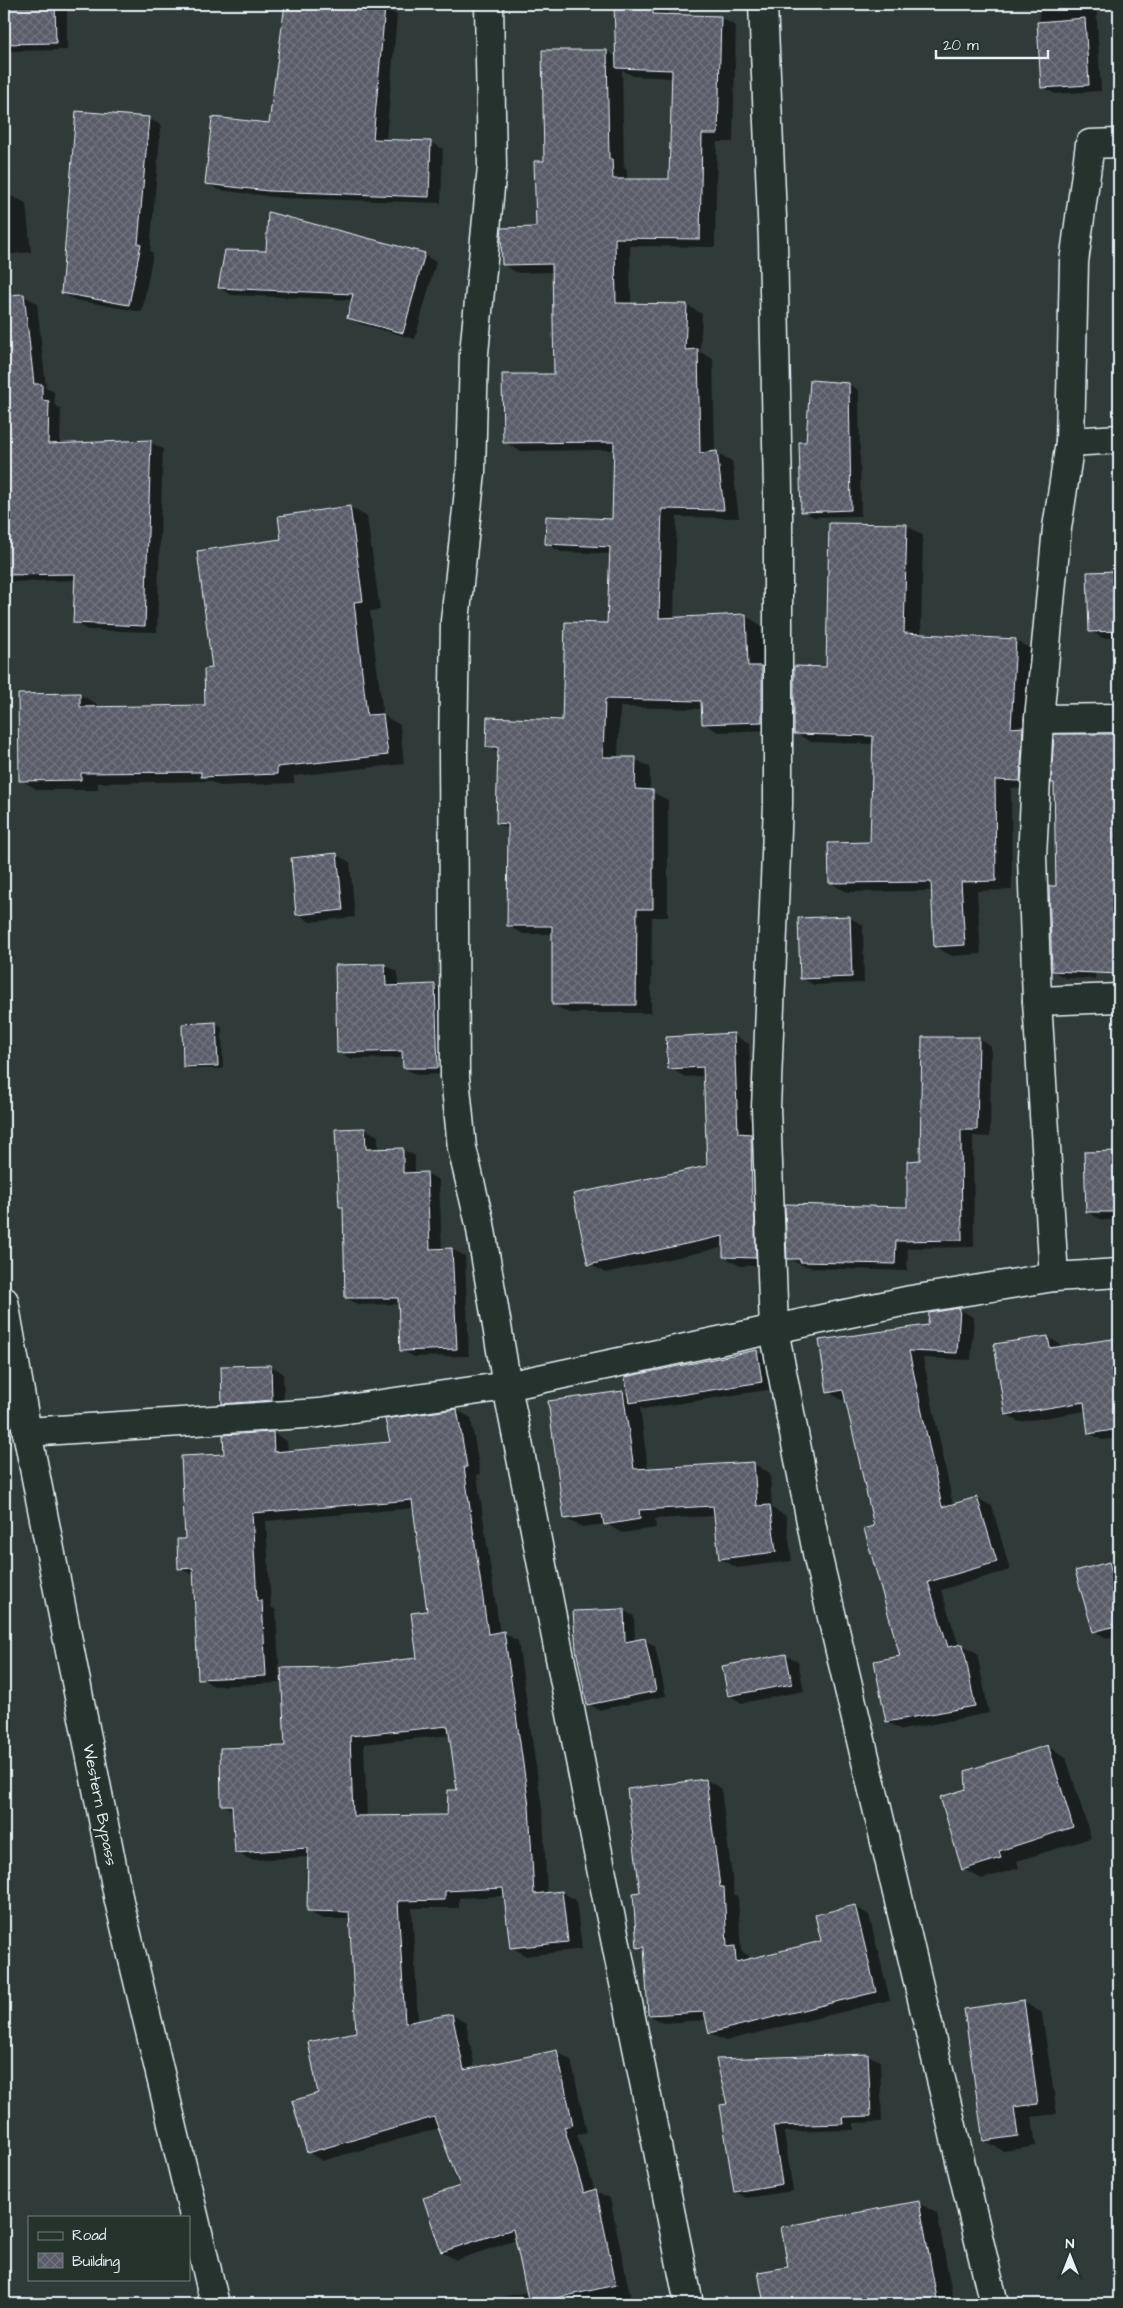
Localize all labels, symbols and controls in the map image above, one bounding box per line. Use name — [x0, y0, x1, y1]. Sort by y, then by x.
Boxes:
scale bar — [936, 28, 1048, 60]
text: 20 m — [943, 35, 979, 56]
street label: Western Bypass — [76, 1742, 123, 1868]
legend — [28, 2216, 190, 2280]
text: Road — [72, 2225, 107, 2246]
north arrow — [1046, 2230, 1096, 2280]
text: N — [1066, 2234, 1075, 2254]
text: Building — [72, 2251, 120, 2273]

